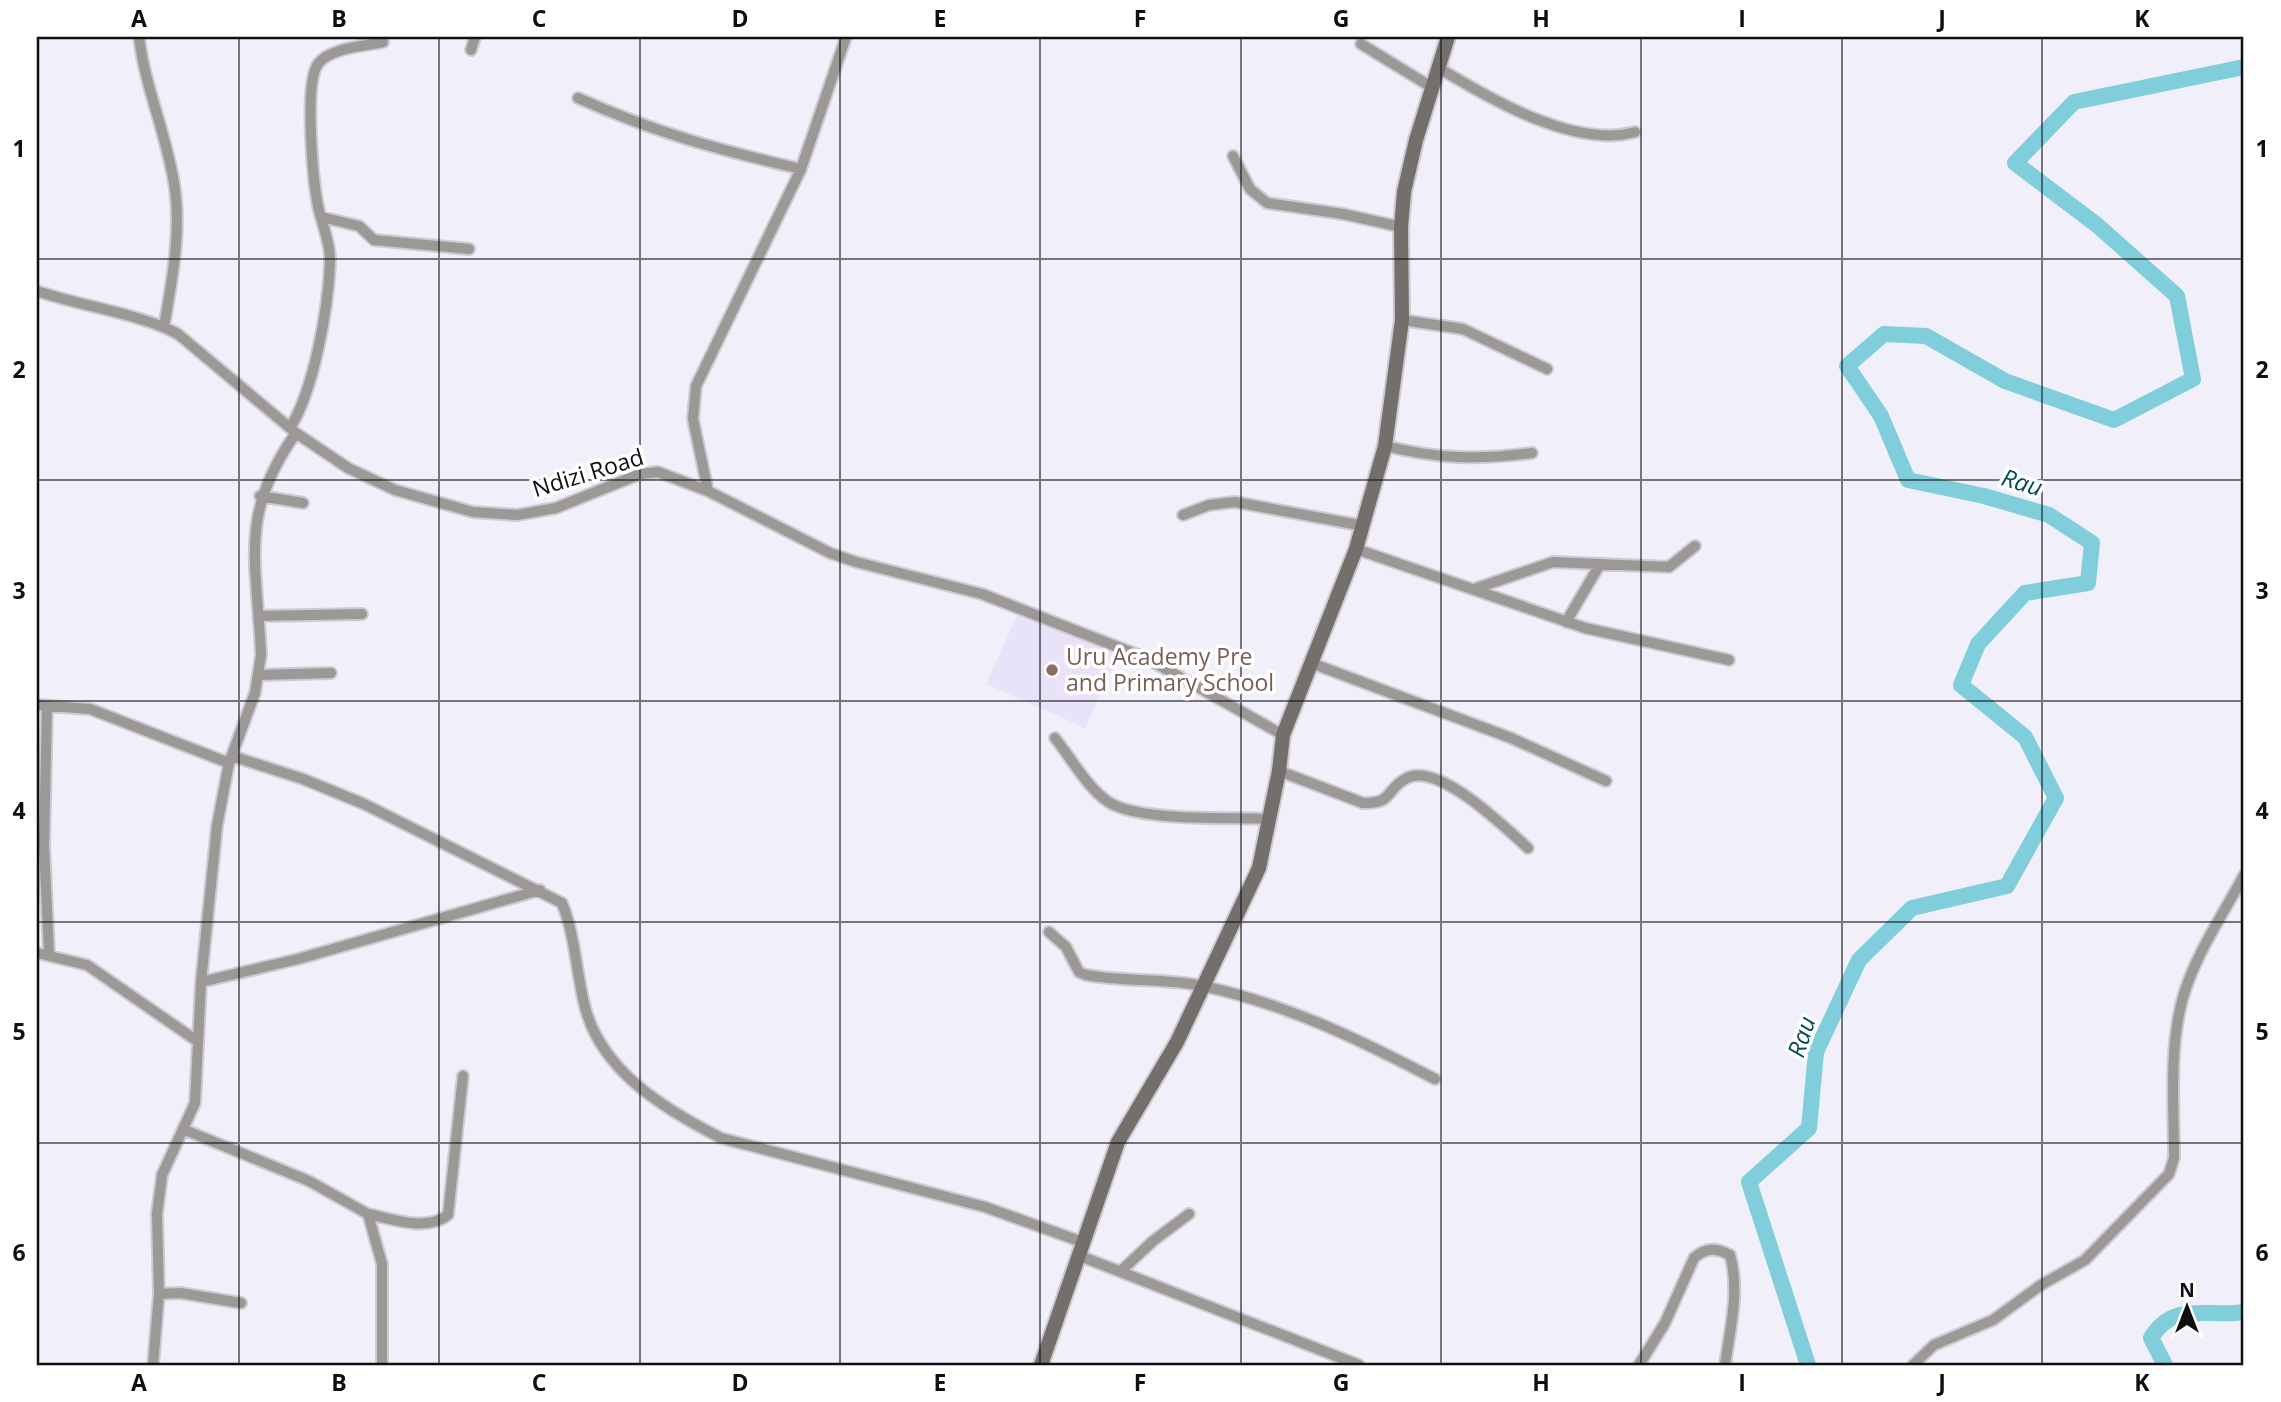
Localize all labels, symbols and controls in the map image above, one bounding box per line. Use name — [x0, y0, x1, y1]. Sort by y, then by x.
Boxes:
text: A — [131, 2, 147, 34]
text: B — [331, 2, 347, 34]
text: C — [532, 2, 546, 34]
text: D — [731, 2, 749, 34]
text: E — [934, 2, 946, 34]
text: F — [1134, 2, 1146, 34]
text: G — [1333, 2, 1349, 34]
text: H — [1532, 2, 1550, 34]
text: I — [1738, 2, 1746, 34]
text: J — [1936, 2, 1946, 34]
text: K — [2134, 2, 2150, 34]
text: 1 — [12, 132, 26, 164]
text: 1 — [2255, 132, 2269, 164]
text: 2 — [12, 353, 26, 385]
text: 2 — [2255, 353, 2269, 385]
street label: Ndizi Road — [528, 440, 647, 504]
water label: Rau — [1998, 460, 2047, 503]
text: 3 — [12, 574, 26, 606]
text: 3 — [2255, 574, 2269, 606]
place label: Uru Academy Pre and Primary School — [1066, 640, 1274, 698]
marker: Uru Academy Pre and Primary School — [1044, 662, 1060, 678]
text: 4 — [12, 794, 26, 826]
text: 4 — [2255, 794, 2269, 826]
water label: Rau — [1779, 1012, 1823, 1061]
text: 5 — [12, 1015, 26, 1047]
text: 5 — [2255, 1015, 2269, 1047]
text: 6 — [12, 1236, 26, 1268]
text: 6 — [2255, 1236, 2269, 1268]
north arrow — [2152, 1272, 2222, 1342]
text: N — [2179, 1277, 2195, 1303]
text: A — [131, 1366, 147, 1398]
text: B — [331, 1366, 347, 1398]
text: C — [532, 1366, 546, 1398]
text: D — [731, 1366, 749, 1398]
text: E — [934, 1366, 946, 1398]
text: F — [1134, 1366, 1146, 1398]
text: G — [1333, 1366, 1349, 1398]
text: H — [1532, 1366, 1550, 1398]
text: I — [1738, 1366, 1746, 1398]
text: J — [1936, 1366, 1946, 1398]
text: K — [2134, 1366, 2150, 1398]

